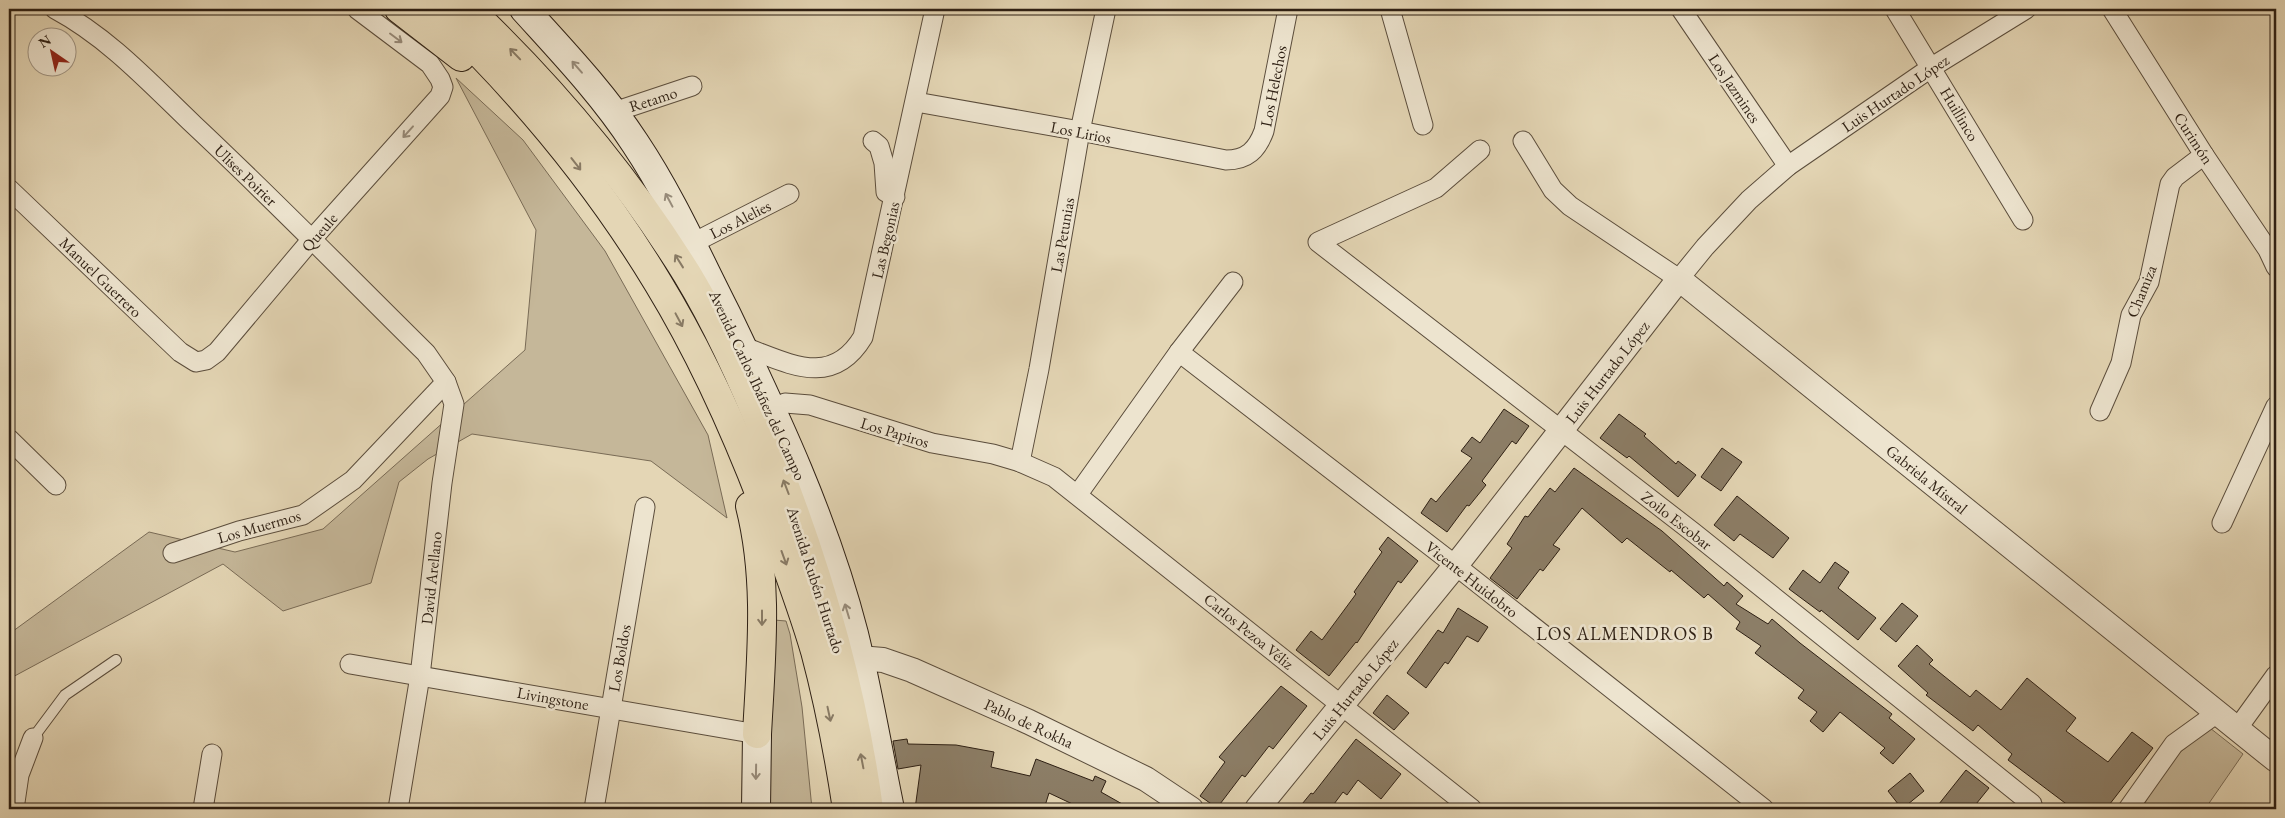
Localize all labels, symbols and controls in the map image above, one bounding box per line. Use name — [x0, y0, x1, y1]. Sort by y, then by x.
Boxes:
north arrow — [28, 28, 78, 78]
text: N — [35, 30, 55, 52]
one-way arrow — [389, 33, 402, 44]
street label: Los Helechos — [1255, 44, 1292, 129]
one-way arrow — [509, 47, 521, 60]
street label: Los Jazmines — [1704, 49, 1765, 127]
street label: Luis Hurtado López — [1837, 50, 1953, 137]
one-way arrow — [571, 60, 583, 73]
street label: Retamo — [626, 82, 680, 117]
street label: Huillinco — [1935, 83, 1984, 145]
street label: Curimón — [2169, 108, 2218, 169]
street label: Los Lirios — [1049, 116, 1113, 149]
one-way arrow — [402, 126, 414, 139]
street label: Ulises Poirier — [210, 140, 282, 211]
one-way arrow — [570, 157, 581, 170]
one-way arrow — [663, 194, 673, 208]
street label: Los Alelies — [706, 195, 774, 244]
street label: Las Petunias — [1046, 196, 1079, 274]
street label: Las Begonias — [866, 199, 905, 281]
street label: Queule — [297, 208, 342, 256]
street label: Manuel Guerrero — [55, 233, 147, 322]
one-way arrow — [673, 255, 683, 269]
street label: Chamiza — [2121, 261, 2162, 321]
street label: Avenida Carlos Ibáñez del Campo — [704, 286, 811, 484]
one-way arrow — [674, 313, 684, 328]
street label: Luis Hurtado López — [1561, 316, 1654, 428]
street label: Los Papiros — [858, 412, 932, 453]
street label: Gabriela Mistral — [1881, 440, 1972, 519]
one-way arrow — [781, 480, 790, 495]
street label: Zoilo Escobar — [1637, 486, 1717, 555]
street label: Avenida Rubén Hurtado — [782, 503, 849, 656]
street label: Los Muermos — [215, 505, 303, 548]
street label: David Arellano — [416, 530, 447, 626]
street label: Vicente Huidobro — [1421, 536, 1523, 622]
one-way arrow — [779, 550, 789, 565]
street label: Carlos Pezoa Véliz — [1199, 589, 1298, 674]
one-way arrow — [841, 603, 851, 619]
one-way arrow — [757, 609, 767, 625]
district label: LOS ALMENDROS B — [1536, 622, 1714, 645]
street label: Los Boldos — [603, 623, 636, 693]
street label: Luis Hurtado López — [1308, 634, 1403, 745]
street label: Livingstone — [515, 682, 590, 715]
street label: Pablo de Rokha — [981, 694, 1077, 754]
one-way arrow — [825, 705, 835, 721]
one-way arrow — [856, 753, 866, 769]
one-way arrow — [751, 763, 761, 779]

